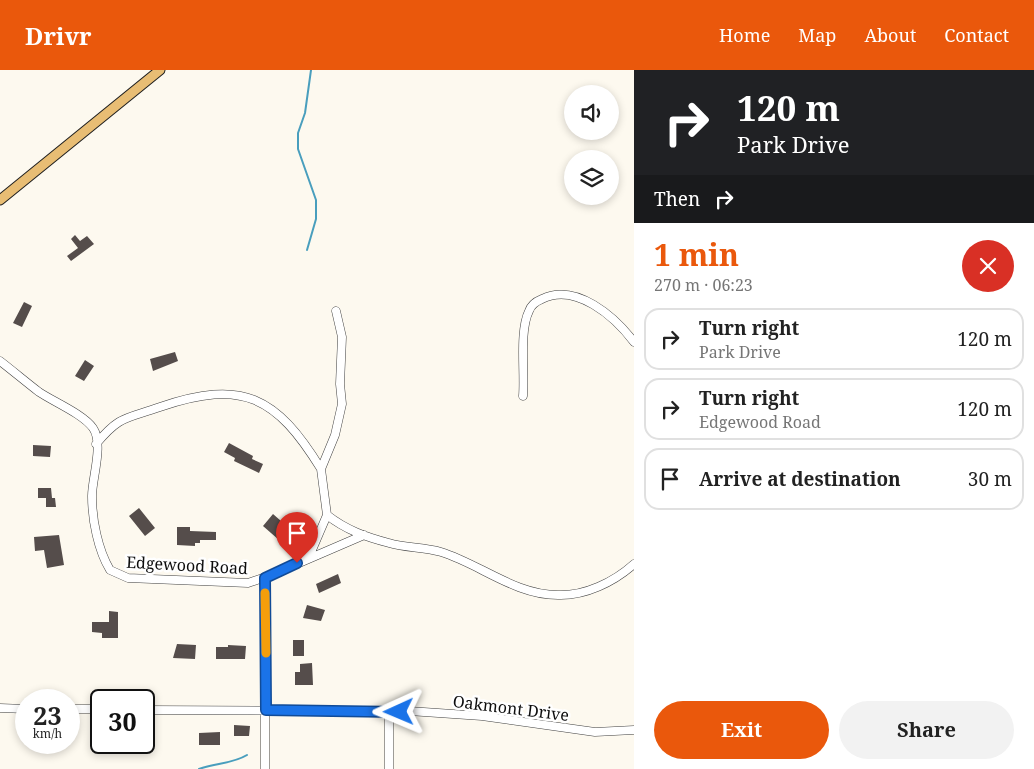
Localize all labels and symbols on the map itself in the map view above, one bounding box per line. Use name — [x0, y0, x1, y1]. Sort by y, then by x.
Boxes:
pin — [276, 512, 318, 563]
street label: Edgewood Road — [126, 551, 249, 579]
position arrow — [372, 685, 424, 737]
speed limit sign: 30 — [90, 689, 155, 754]
street label: Oakmont Drive — [452, 690, 570, 726]

